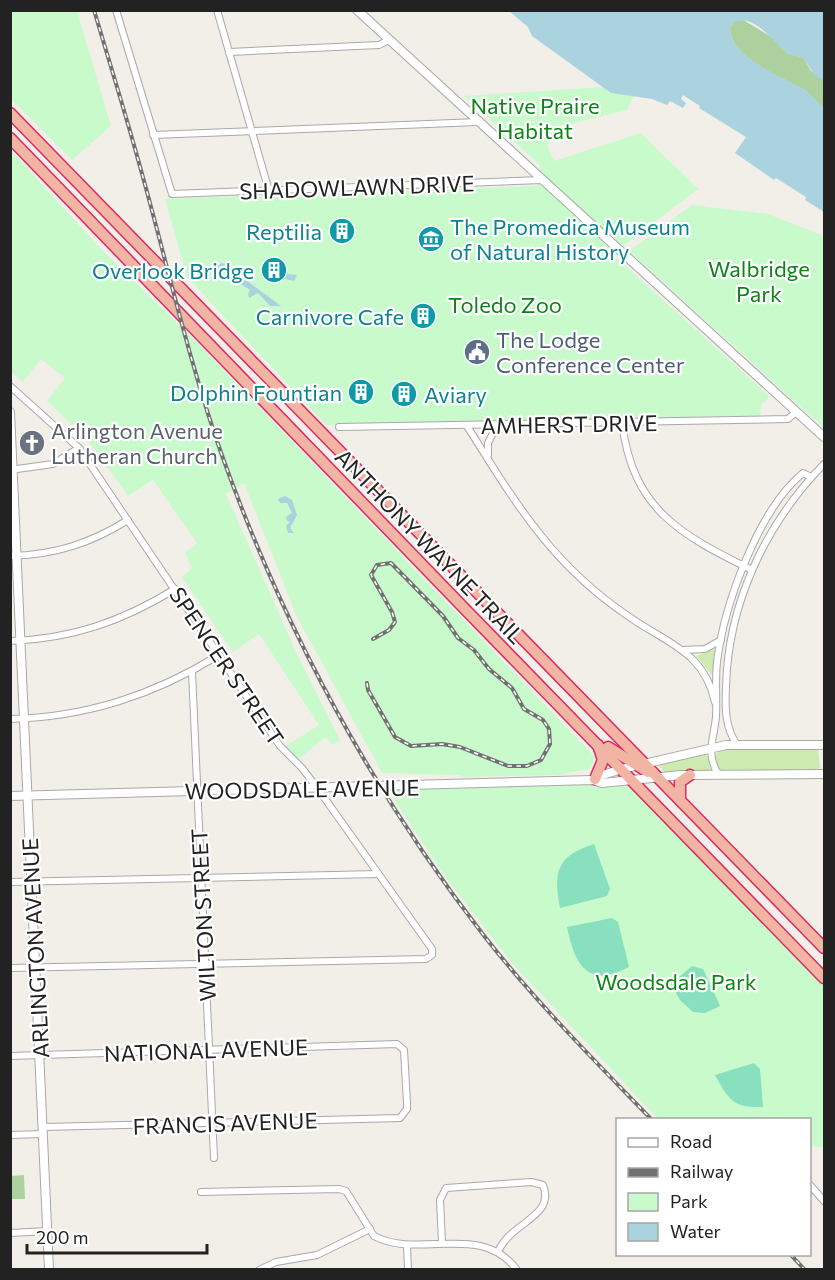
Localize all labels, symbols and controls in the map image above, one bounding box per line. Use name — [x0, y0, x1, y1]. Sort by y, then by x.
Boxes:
park label: Native Praire Habitat — [470, 92, 600, 144]
street label: SHADOWLAWN DRIVE — [239, 169, 475, 205]
place label: The Promedica Museum of Natural History — [450, 213, 690, 265]
building icon: Reptilia — [327, 216, 357, 246]
place label: Reptilia — [246, 218, 322, 245]
museum icon: The Promedica Museum of Natural History — [416, 224, 446, 254]
building icon: Overlook Bridge — [259, 255, 289, 285]
park label: Walbridge Park — [708, 255, 810, 307]
place label: Overlook Bridge — [92, 257, 254, 284]
park label: Toledo Zoo — [448, 291, 562, 318]
building icon: Carnivore Cafe — [408, 301, 438, 331]
place label: Carnivore Cafe — [256, 303, 404, 330]
place label: The Lodge Conference Center — [496, 326, 685, 378]
public building icon: The Lodge Conference Center — [462, 337, 492, 367]
building icon: Dolphin Fountian — [346, 377, 376, 407]
place label: Dolphin Fountian — [170, 379, 342, 406]
building icon: Aviary — [389, 379, 419, 409]
place label: Aviary — [424, 381, 487, 408]
street label: AMHERST DRIVE — [480, 409, 658, 439]
place label: Arlington Avenue Lutheran Church — [51, 417, 223, 469]
church icon: Arlington Avenue Lutheran Church — [17, 428, 47, 458]
street label: ANTHONY WAYNE TRAIL — [330, 443, 530, 649]
street label: SPENCER STREET — [164, 582, 290, 750]
street label: WOODSDALE AVENUE — [184, 773, 420, 805]
street label: WILTON STREET — [185, 828, 221, 1002]
street label: ARLINGTON AVENUE — [16, 837, 54, 1059]
park label: Woodsdale Park — [595, 968, 757, 995]
street label: NATIONAL AVENUE — [104, 1033, 308, 1067]
street label: FRANCIS AVENUE — [132, 1106, 318, 1140]
legend — [616, 1118, 811, 1256]
text: Road — [670, 1130, 712, 1152]
text: Railway — [670, 1160, 733, 1182]
text: Park — [670, 1190, 708, 1212]
scale bar — [27, 1217, 207, 1255]
text: Water — [670, 1220, 721, 1242]
text: 200 m — [36, 1226, 89, 1248]

